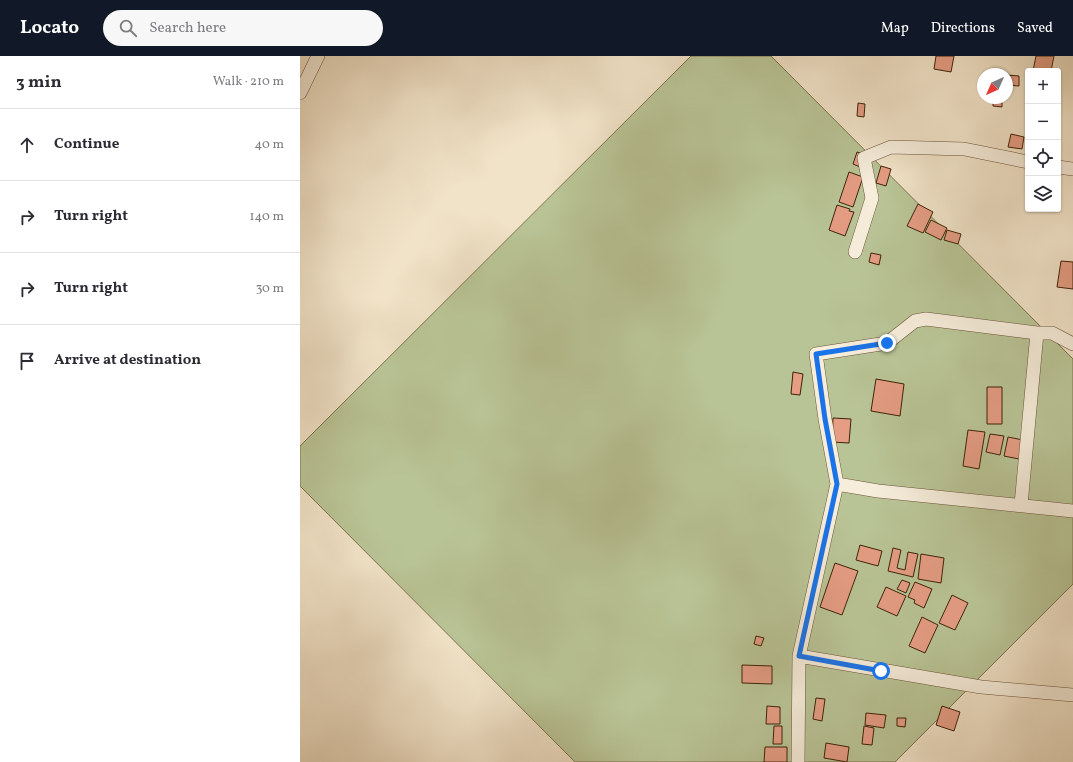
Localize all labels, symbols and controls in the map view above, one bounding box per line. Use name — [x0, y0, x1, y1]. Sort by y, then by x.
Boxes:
search box — [103, 10, 383, 46]
text: Locato — [20, 15, 79, 41]
icon: search — [117, 17, 139, 39]
text: Search here — [149, 18, 226, 39]
text: Map — [881, 19, 909, 38]
text: Directions — [931, 19, 995, 38]
text: Saved — [1017, 19, 1053, 38]
north arrow — [977, 68, 1013, 104]
map controls — [1025, 68, 1061, 212]
button: + — [1025, 68, 1061, 104]
text: 3 min — [16, 71, 62, 94]
text: Walk · 210 m — [213, 73, 284, 91]
button: − — [1025, 104, 1061, 140]
icon: ahead — [16, 134, 38, 156]
text: Continue — [54, 134, 119, 155]
text: 40 m — [255, 136, 284, 154]
button: locate — [1025, 140, 1061, 176]
button: layers — [1025, 176, 1061, 212]
icon: right — [16, 206, 38, 228]
text: Turn right — [54, 206, 128, 227]
text: 140 m — [250, 208, 284, 226]
icon: right — [16, 278, 38, 300]
text: Turn right — [54, 278, 128, 299]
text: 30 m — [256, 280, 284, 298]
route end — [878, 334, 896, 352]
icon: arrive — [16, 350, 38, 372]
text: Arrive at destination — [54, 350, 201, 371]
route start — [872, 662, 890, 680]

